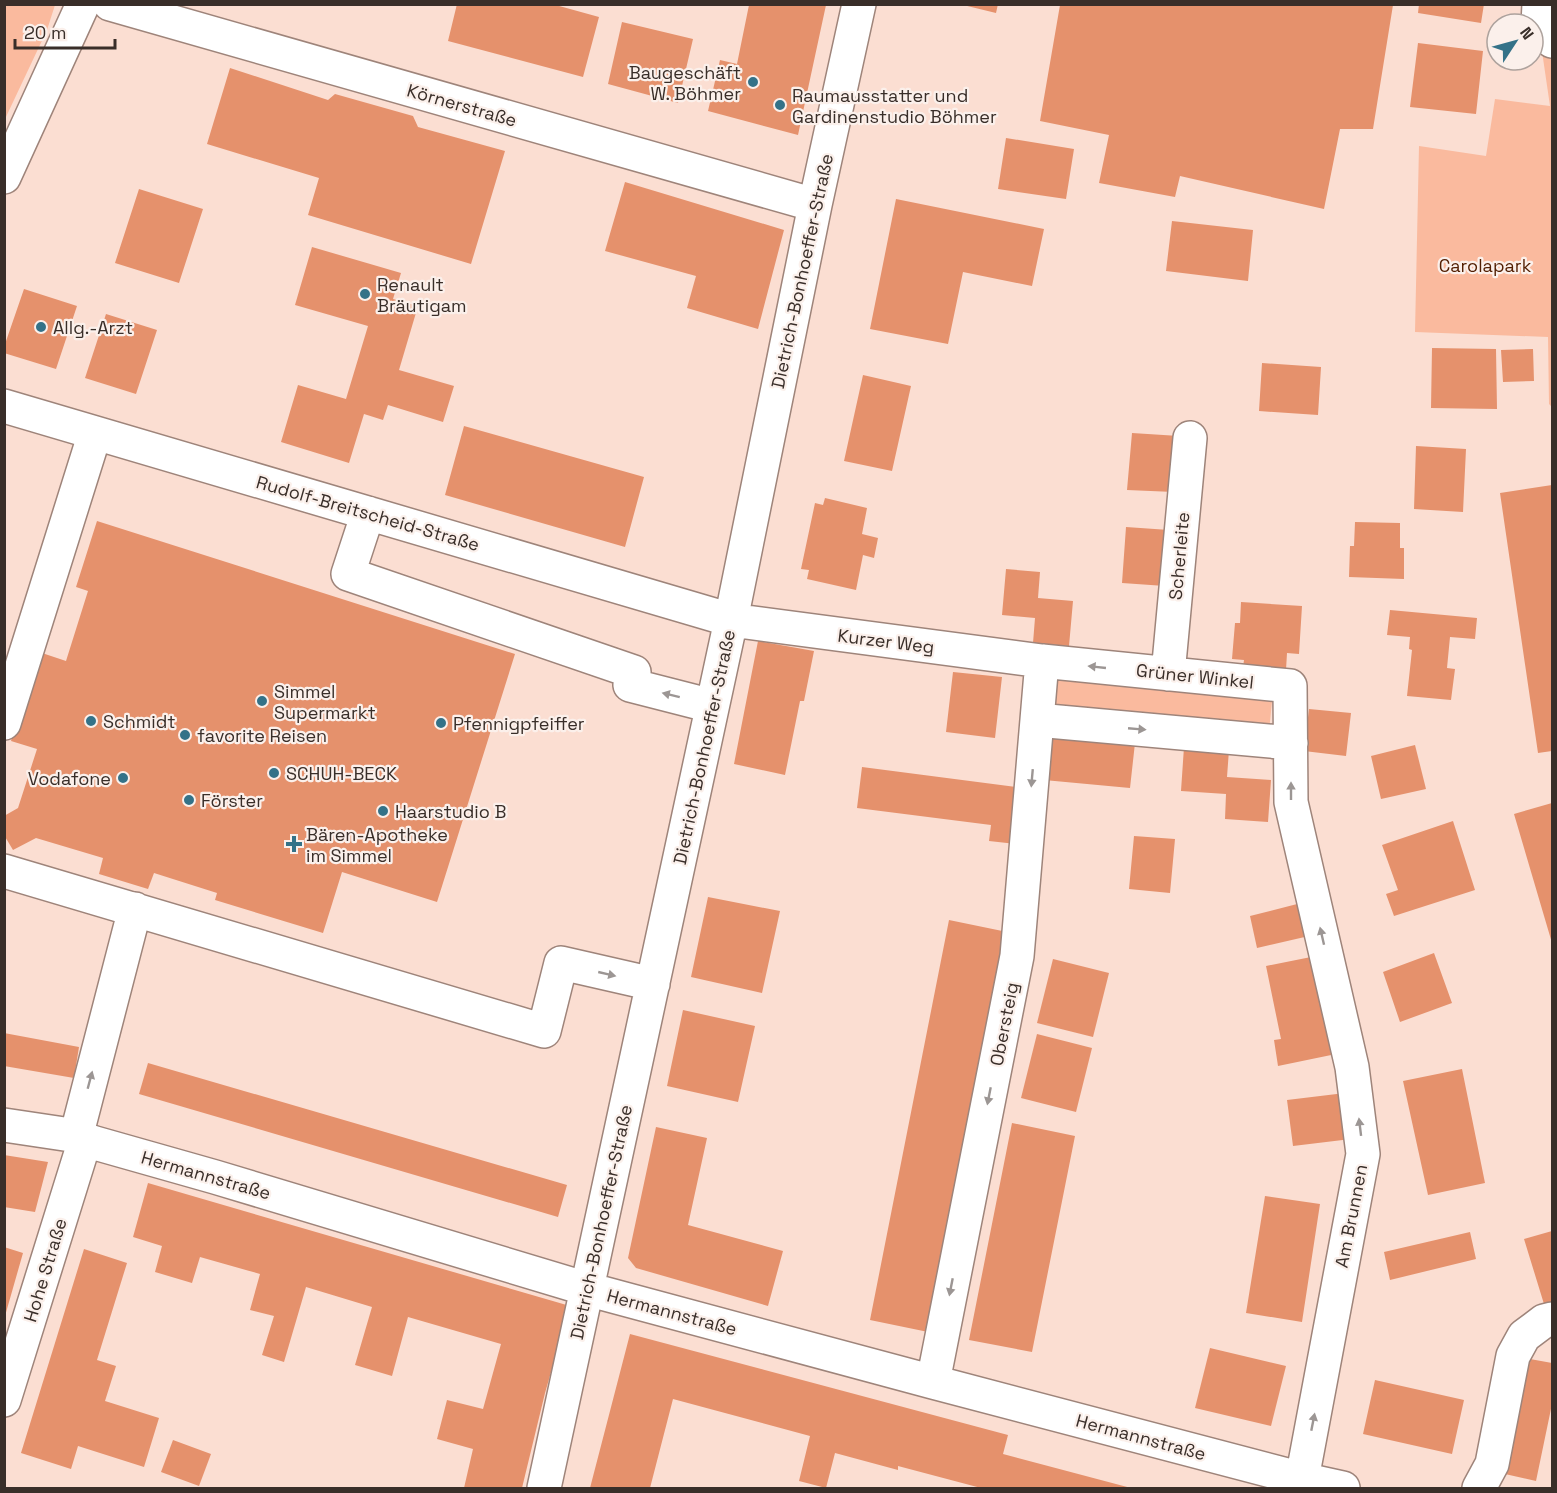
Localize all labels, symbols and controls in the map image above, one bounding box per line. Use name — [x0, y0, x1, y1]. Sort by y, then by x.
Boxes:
scale bar — [15, 12, 116, 50]
north arrow — [1485, 12, 1545, 72]
text: 20 m — [24, 21, 67, 44]
text: N — [1515, 23, 1538, 44]
place label: Baugeschäft W. Böhmer — [629, 61, 741, 105]
marker: Baugeschäft W. Böhmer — [746, 75, 760, 89]
street label: Körnerstraße — [404, 78, 520, 132]
place label: Raumausstatter und Gardinenstudio Böhmer — [792, 84, 997, 128]
marker: Raumausstatter und Gardinenstudio Böhmer — [773, 98, 787, 112]
street label: Dietrich-Bonhoeffer-Straße — [766, 152, 838, 390]
park label: Carolapark — [1439, 254, 1532, 277]
place label: Renault Bräutigam — [377, 273, 467, 317]
marker: Renault Bräutigam — [358, 287, 372, 301]
place label: Allg.-Arzt — [53, 316, 133, 339]
marker: Allg.-Arzt — [34, 320, 48, 334]
street label: Rudolf-Breitscheid-Straße — [254, 470, 482, 556]
street label: Scherleite — [1164, 511, 1194, 601]
street label: Kurzer Weg — [836, 624, 936, 658]
street label: Dietrich-Bonhoeffer-Straße — [668, 628, 740, 866]
street label: Grüner Winkel — [1135, 658, 1255, 694]
one-way arrow — [1087, 662, 1106, 672]
place label: Simmel Supermarkt — [274, 680, 376, 724]
one-way arrow — [662, 690, 681, 700]
marker: Simmel Supermarkt — [255, 694, 269, 708]
place label: Schmidt — [103, 710, 176, 733]
place label: Pfennigpfeiffer — [453, 712, 585, 735]
marker: Schmidt — [84, 714, 98, 728]
marker: Pfennigpfeiffer — [434, 716, 448, 730]
place label: favorite Reisen — [197, 724, 327, 747]
one-way arrow — [1128, 724, 1147, 734]
marker: favorite Reisen — [178, 728, 192, 742]
place label: SCHUH-BECK — [286, 762, 397, 785]
marker: SCHUH-BECK — [267, 766, 281, 780]
place label: Vodafone — [28, 767, 111, 790]
one-way arrow — [1028, 769, 1037, 788]
marker: Vodafone — [116, 771, 130, 785]
one-way arrow — [1286, 782, 1296, 801]
place label: Förster — [201, 789, 263, 812]
marker: Förster — [182, 793, 196, 807]
place label: Haarstudio B — [395, 800, 506, 823]
marker: Haarstudio B — [376, 804, 390, 818]
place label: Bären-Apotheke im Simmel — [306, 823, 448, 867]
marker: Bären-Apotheke im Simmel — [287, 837, 301, 851]
one-way arrow — [1316, 926, 1326, 945]
one-way arrow — [598, 970, 617, 979]
street label: Obersteig — [985, 980, 1023, 1068]
one-way arrow — [86, 1071, 96, 1089]
one-way arrow — [984, 1087, 993, 1106]
street label: Dietrich-Bonhoeffer-Straße — [565, 1103, 637, 1341]
one-way arrow — [1355, 1117, 1364, 1136]
street label: Hermannstraße — [139, 1146, 273, 1204]
street label: Am Brunnen — [1330, 1162, 1372, 1270]
street label: Hohe Straße — [18, 1215, 72, 1325]
one-way arrow — [946, 1278, 956, 1296]
street label: Hermannstraße — [605, 1284, 739, 1340]
street label: Hermannstraße — [1074, 1409, 1208, 1465]
one-way arrow — [1309, 1412, 1318, 1431]

